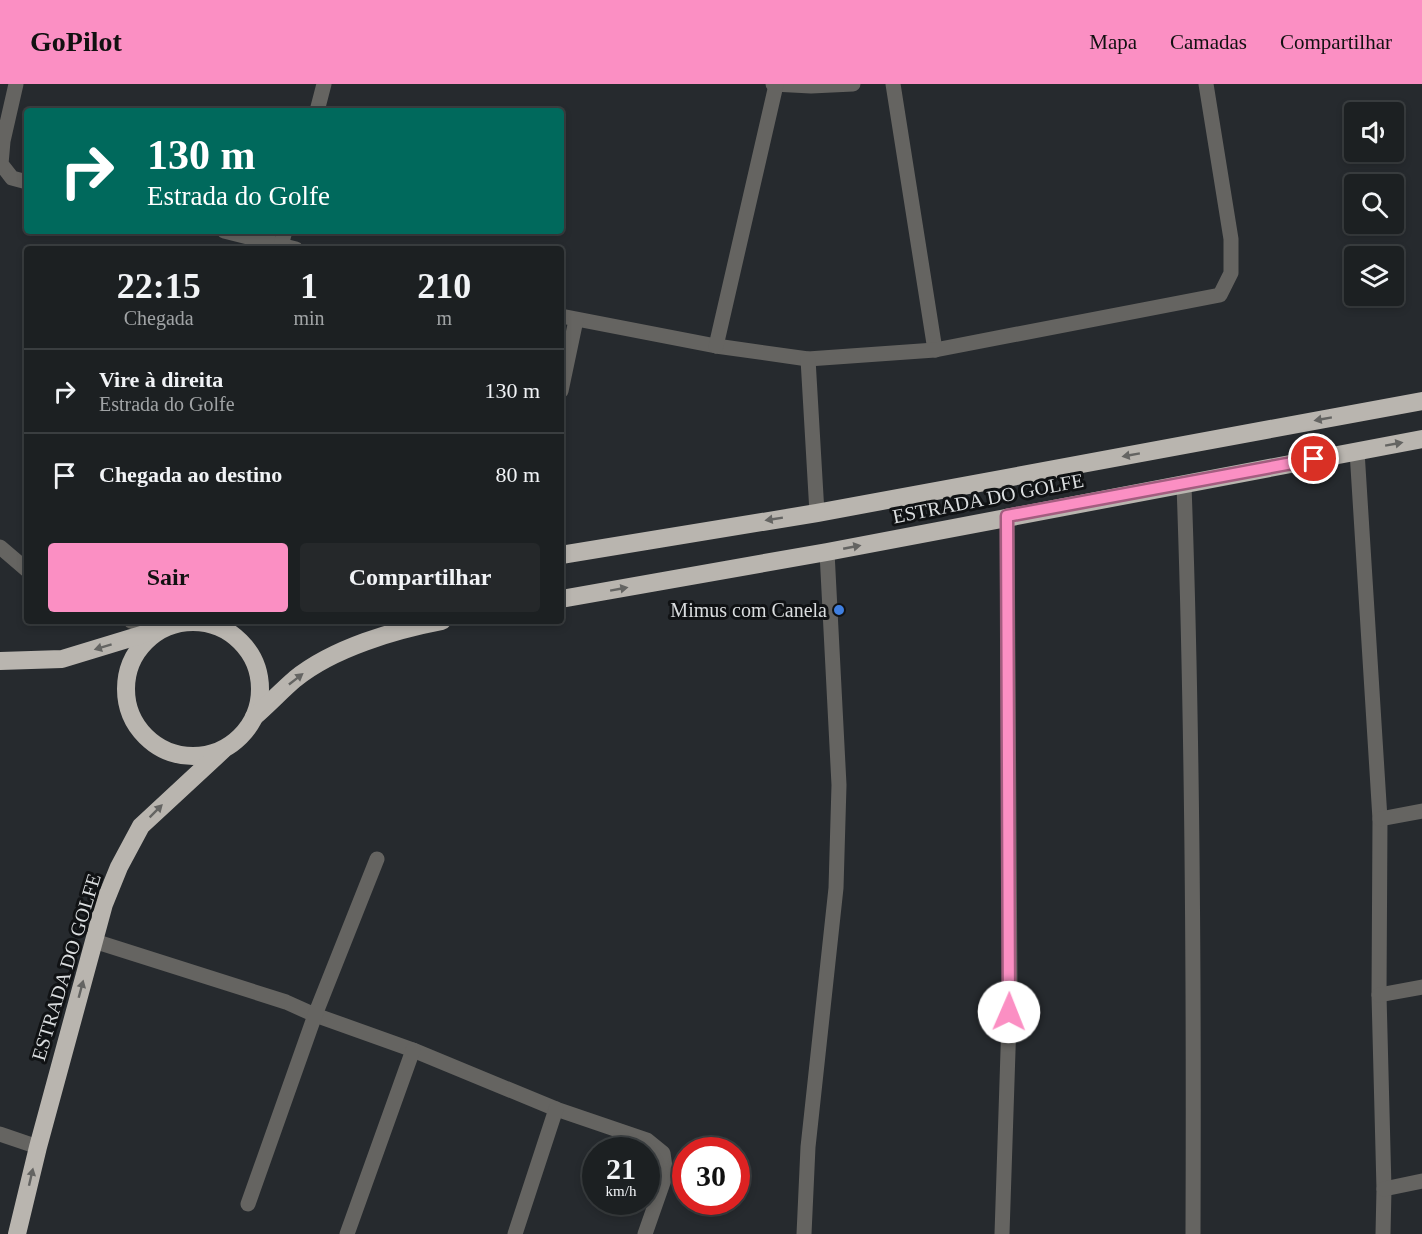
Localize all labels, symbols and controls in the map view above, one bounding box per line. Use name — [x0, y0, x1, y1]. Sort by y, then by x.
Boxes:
text: GoPilot — [30, 26, 122, 57]
text: Mapa — [1089, 30, 1137, 54]
text: Camadas — [1170, 30, 1247, 54]
text: Compartilhar — [1280, 30, 1392, 54]
map controls — [1344, 102, 1404, 306]
button: sound — [1344, 102, 1404, 162]
icon: right — [48, 132, 126, 210]
text: 130 m — [147, 132, 256, 178]
button: search — [1344, 174, 1404, 234]
text: Estrada do Golfe — [147, 181, 330, 211]
button: layers — [1344, 246, 1404, 306]
text: 22:15 — [117, 266, 201, 306]
text: 1 — [300, 266, 318, 306]
text: 210 — [417, 266, 471, 306]
text: Chegada — [124, 307, 194, 329]
text: min — [293, 307, 325, 329]
text: m — [437, 307, 452, 329]
text: Vire à direita — [99, 367, 223, 392]
icon: right — [48, 375, 81, 408]
text: 130 m — [484, 378, 540, 403]
text: Estrada do Golfe — [99, 393, 235, 415]
one-way arrow — [1313, 415, 1332, 424]
pin — [1288, 433, 1339, 484]
one-way arrow — [1385, 439, 1404, 448]
icon: arrive — [1297, 442, 1330, 475]
one-way arrow — [1122, 451, 1141, 460]
icon: arrive — [48, 459, 81, 492]
text: Chegada ao destino — [99, 462, 282, 487]
text: 80 m — [495, 462, 540, 487]
street label: ESTRADA DO GOLFE — [890, 469, 1086, 527]
one-way arrow — [765, 515, 784, 524]
one-way arrow — [843, 542, 862, 551]
button: Sair — [48, 543, 288, 612]
button: Compartilhar — [300, 543, 540, 612]
one-way arrow — [609, 584, 628, 593]
place label: Mimus com Canela — [670, 599, 827, 621]
marker: Mimus com Canela — [832, 603, 846, 617]
one-way arrow — [94, 643, 112, 652]
one-way arrow — [288, 673, 304, 686]
one-way arrow — [148, 805, 162, 819]
street label: ESTRADA DO GOLFE — [27, 871, 105, 1063]
one-way arrow — [76, 980, 86, 998]
position arrow — [977, 980, 1041, 1044]
speed limit sign: 30 — [672, 1137, 750, 1215]
text: 21 — [606, 1152, 636, 1185]
one-way arrow — [26, 1168, 36, 1186]
text: km/h — [606, 1183, 636, 1199]

